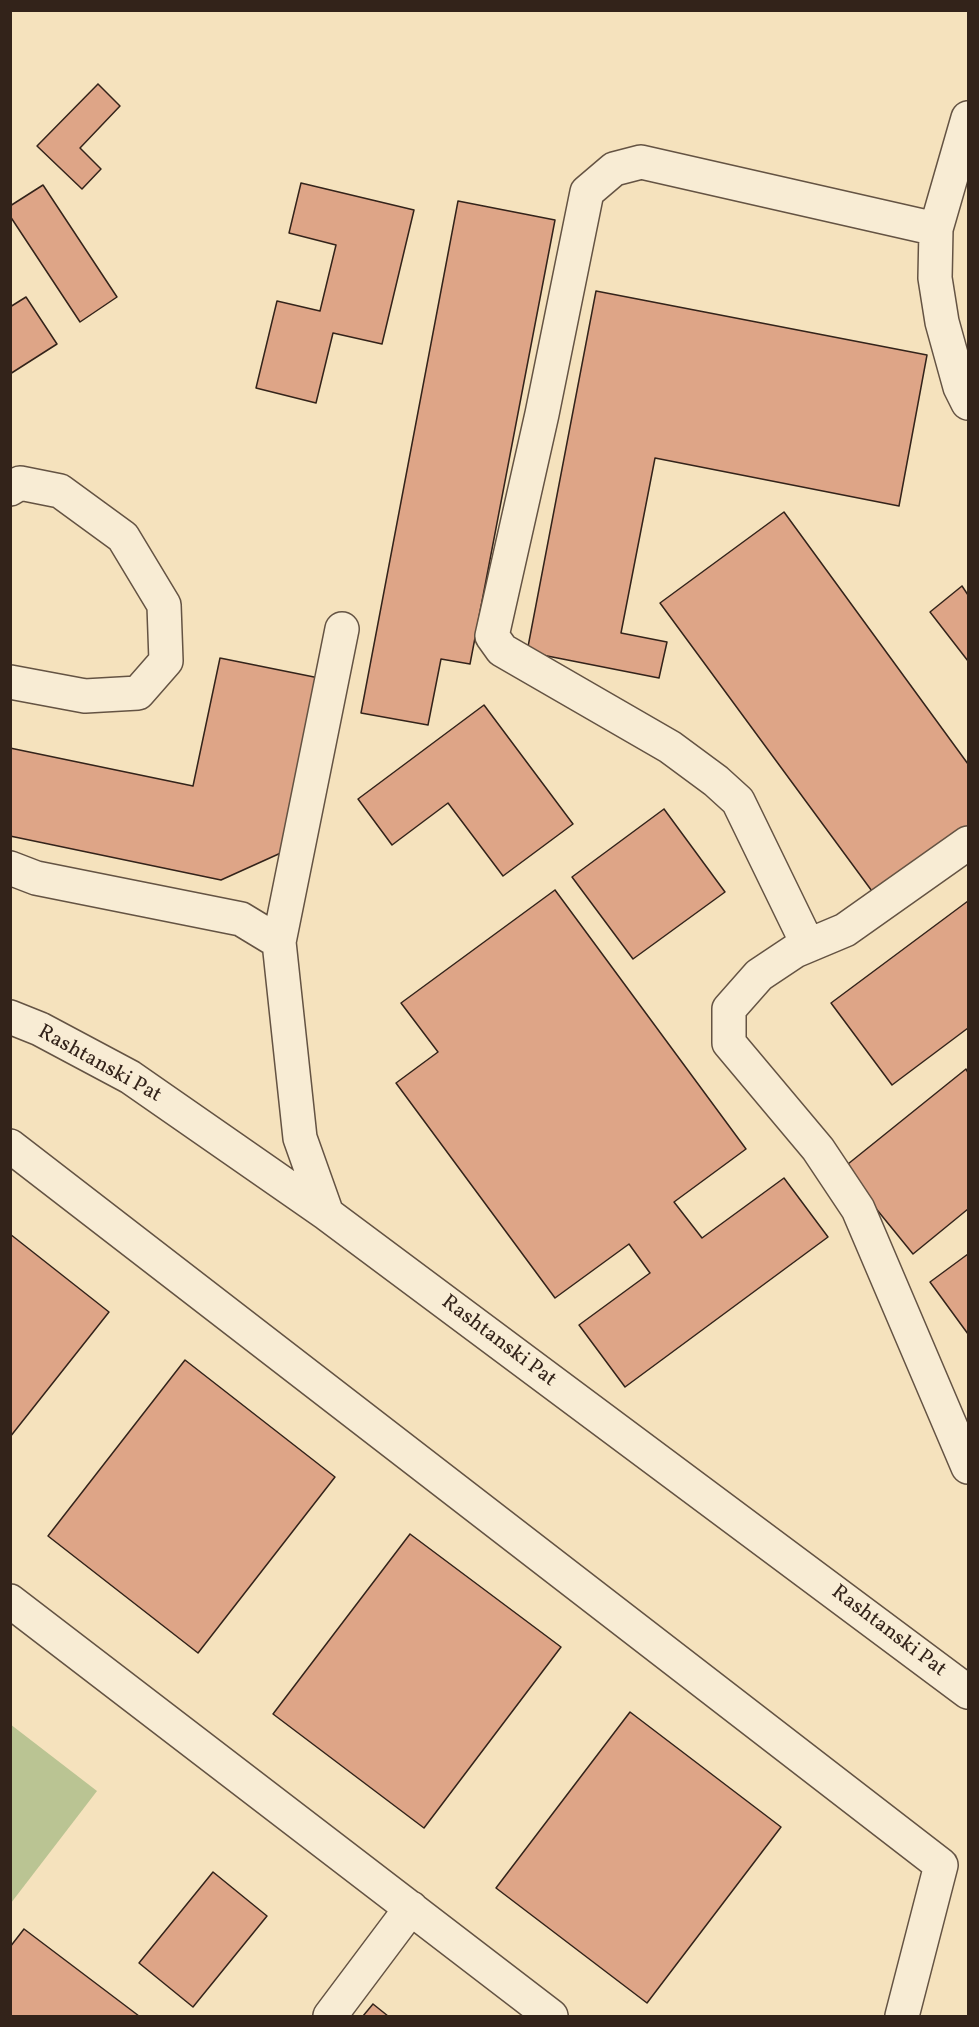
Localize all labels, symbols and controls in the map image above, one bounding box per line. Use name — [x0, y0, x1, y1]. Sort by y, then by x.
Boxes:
street label: Rashtanski Pat — [33, 1021, 165, 1109]
street label: Rashtanski Pat — [436, 1291, 560, 1393]
street label: Rashtanski Pat — [826, 1581, 950, 1683]

